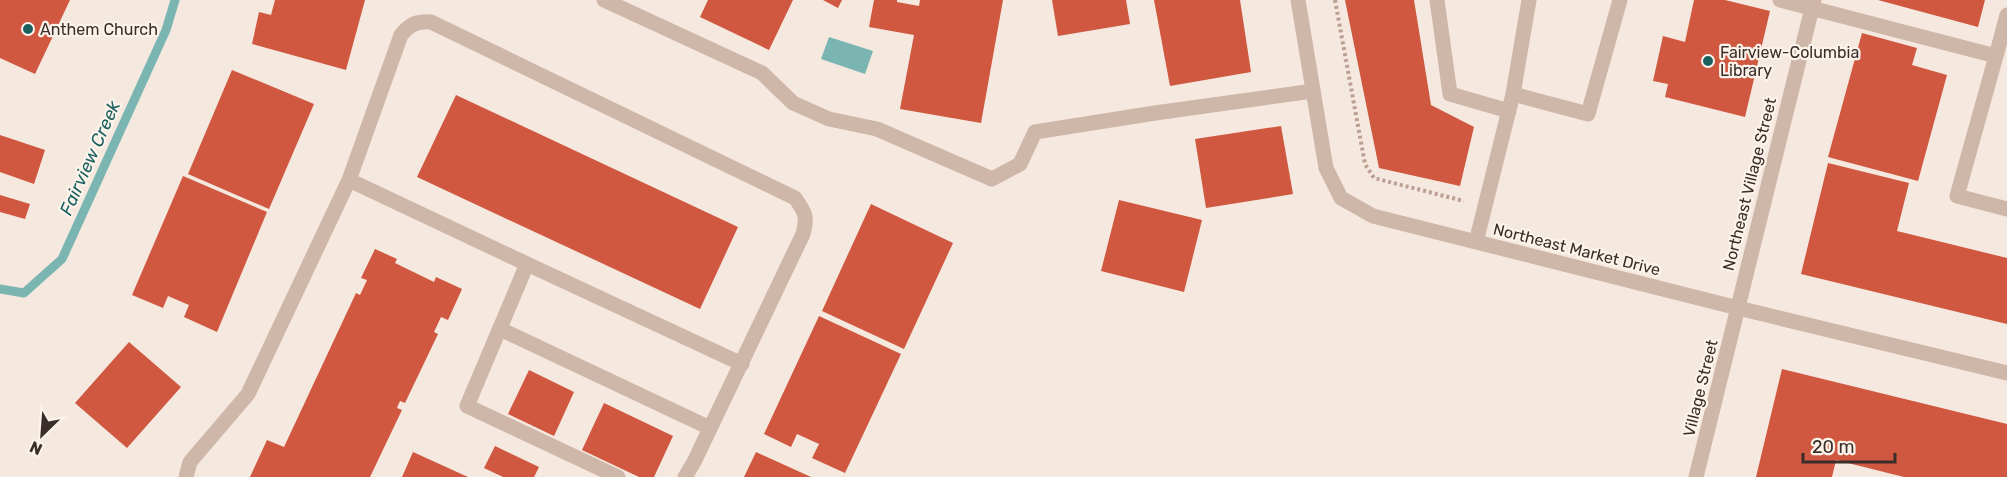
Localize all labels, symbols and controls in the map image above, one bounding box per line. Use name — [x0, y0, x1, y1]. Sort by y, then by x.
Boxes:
place label: Anthem Church — [40, 20, 158, 39]
marker: Anthem Church — [21, 22, 35, 36]
place label: Fairview-Columbia Library — [1720, 43, 1859, 80]
marker: Fairview-Columbia Library — [1701, 54, 1715, 68]
street label: Northeast Village Street — [1719, 96, 1780, 273]
water label: Fairview Creek — [55, 97, 125, 219]
street label: Northeast Market Drive — [1491, 220, 1662, 279]
street label: Village Street — [1679, 337, 1722, 439]
north arrow — [12, 405, 72, 465]
scale bar — [1803, 426, 1894, 464]
text: 20 m — [1812, 436, 1854, 458]
text: N — [27, 437, 45, 459]

